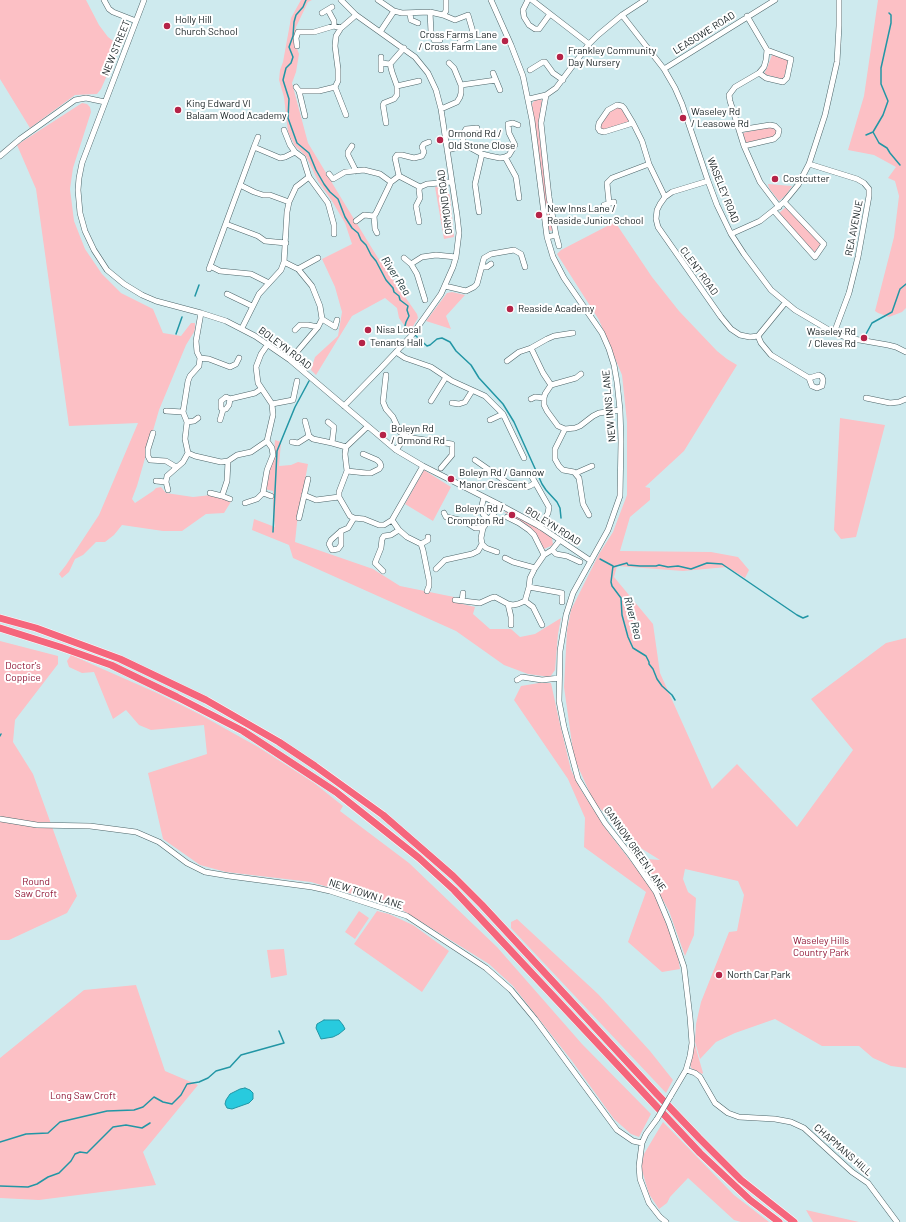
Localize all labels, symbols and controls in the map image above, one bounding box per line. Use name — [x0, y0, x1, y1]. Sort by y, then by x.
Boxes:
street label: LEASOWE ROAD — [671, 9, 737, 57]
place label: Holly Hill Church School — [175, 14, 238, 38]
street label: NEW STREET — [99, 18, 133, 78]
marker: Holly Hill Church School — [162, 21, 172, 31]
place label: Cross Farms Lane / Cross Farm Lane — [419, 29, 497, 52]
marker: Cross Farms Lane / Cross Farm Lane — [500, 36, 510, 46]
place label: Frankley Community Day Nursery — [568, 45, 656, 68]
marker: Frankley Community Day Nursery — [555, 52, 565, 62]
place label: King Edward VI Balaam Wood Academy — [186, 98, 287, 122]
marker: King Edward VI Balaam Wood Academy — [173, 105, 183, 115]
place label: Waseley Rd / Leasowe Rd — [691, 106, 749, 130]
marker: Waseley Rd / Leasowe Rd — [678, 113, 688, 123]
place label: Ormond Rd / Old Stone Close — [448, 128, 515, 152]
marker: Ormond Rd / Old Stone Close — [435, 135, 445, 145]
street label: WASELEY ROAD — [704, 156, 742, 224]
street label: ORMOND ROAD — [435, 169, 455, 235]
place label: Costcutter — [783, 173, 829, 185]
marker: Costcutter — [770, 174, 780, 184]
street label: REA AVENUE — [843, 199, 865, 257]
place label: New Inns Lane / Reaside Junior School — [547, 203, 643, 226]
marker: New Inns Lane / Reaside Junior School — [534, 210, 544, 220]
street label: CLENT ROAD — [677, 244, 721, 298]
water label: River Rea — [379, 254, 413, 298]
place label: Reaside Academy — [518, 303, 594, 315]
marker: Reaside Academy — [505, 304, 515, 314]
street label: BOLEYN ROAD — [256, 324, 314, 372]
place label: Nisa Local — [376, 324, 421, 336]
marker: Nisa Local — [363, 325, 373, 335]
place label: Waseley Rd / Cleves Rd — [807, 326, 856, 350]
marker: Waseley Rd / Cleves Rd — [859, 333, 869, 343]
place label: Tenants Hall — [370, 337, 423, 349]
marker: Tenants Hall — [357, 338, 367, 348]
street label: NEW INNS LANE — [600, 369, 618, 443]
place label: Boleyn Rd / Ormond Rd — [391, 423, 445, 446]
marker: Boleyn Rd / Ormond Rd — [378, 430, 388, 440]
place label: Boleyn Rd / Gannow Manor Crescent — [459, 467, 544, 490]
marker: Boleyn Rd / Gannow Manor Crescent — [446, 474, 456, 484]
place label: Boleyn Rd / Crompton Rd — [447, 503, 504, 526]
street label: BOLEYN ROAD — [523, 504, 583, 548]
marker: Boleyn Rd / Crompton Rd — [507, 510, 517, 520]
water label: River Rea — [621, 595, 645, 641]
park label: Doctor's Coppice — [5, 660, 41, 684]
street label: GANNOW GREEN LANE — [601, 804, 669, 894]
park label: Round Saw Croft — [15, 876, 57, 900]
street label: NEW TOWN LANE — [327, 876, 405, 912]
park label: Waseley Hills Country Park — [793, 935, 849, 958]
place label: North Car Park — [727, 969, 790, 981]
marker: North Car Park — [714, 970, 724, 980]
park label: Long Saw Croft — [50, 1090, 116, 1102]
street label: CHAPMANS HILL — [812, 1122, 874, 1178]

